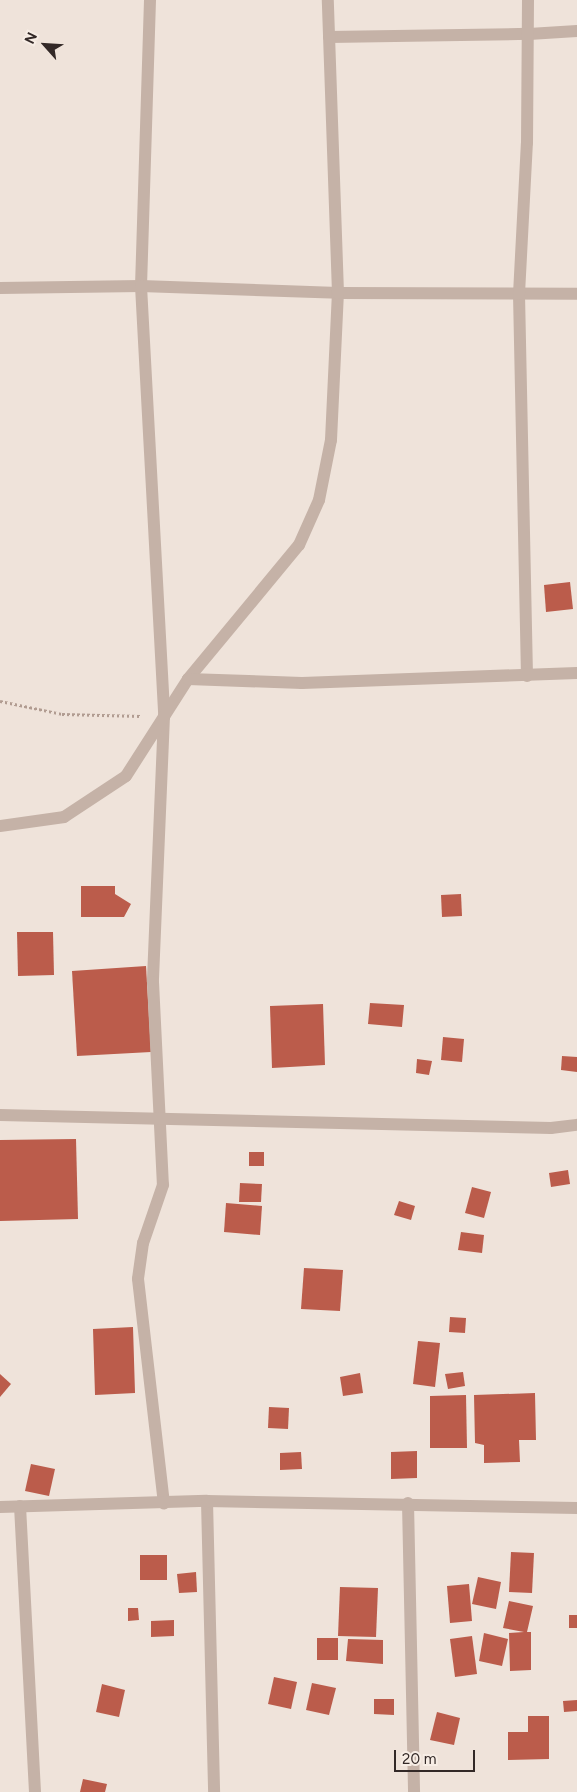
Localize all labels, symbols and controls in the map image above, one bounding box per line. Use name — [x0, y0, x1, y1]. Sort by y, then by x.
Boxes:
north arrow — [20, 20, 70, 70]
text: N — [21, 30, 41, 47]
scale bar — [397, 1740, 478, 1772]
text: 20 m — [402, 1750, 436, 1768]

